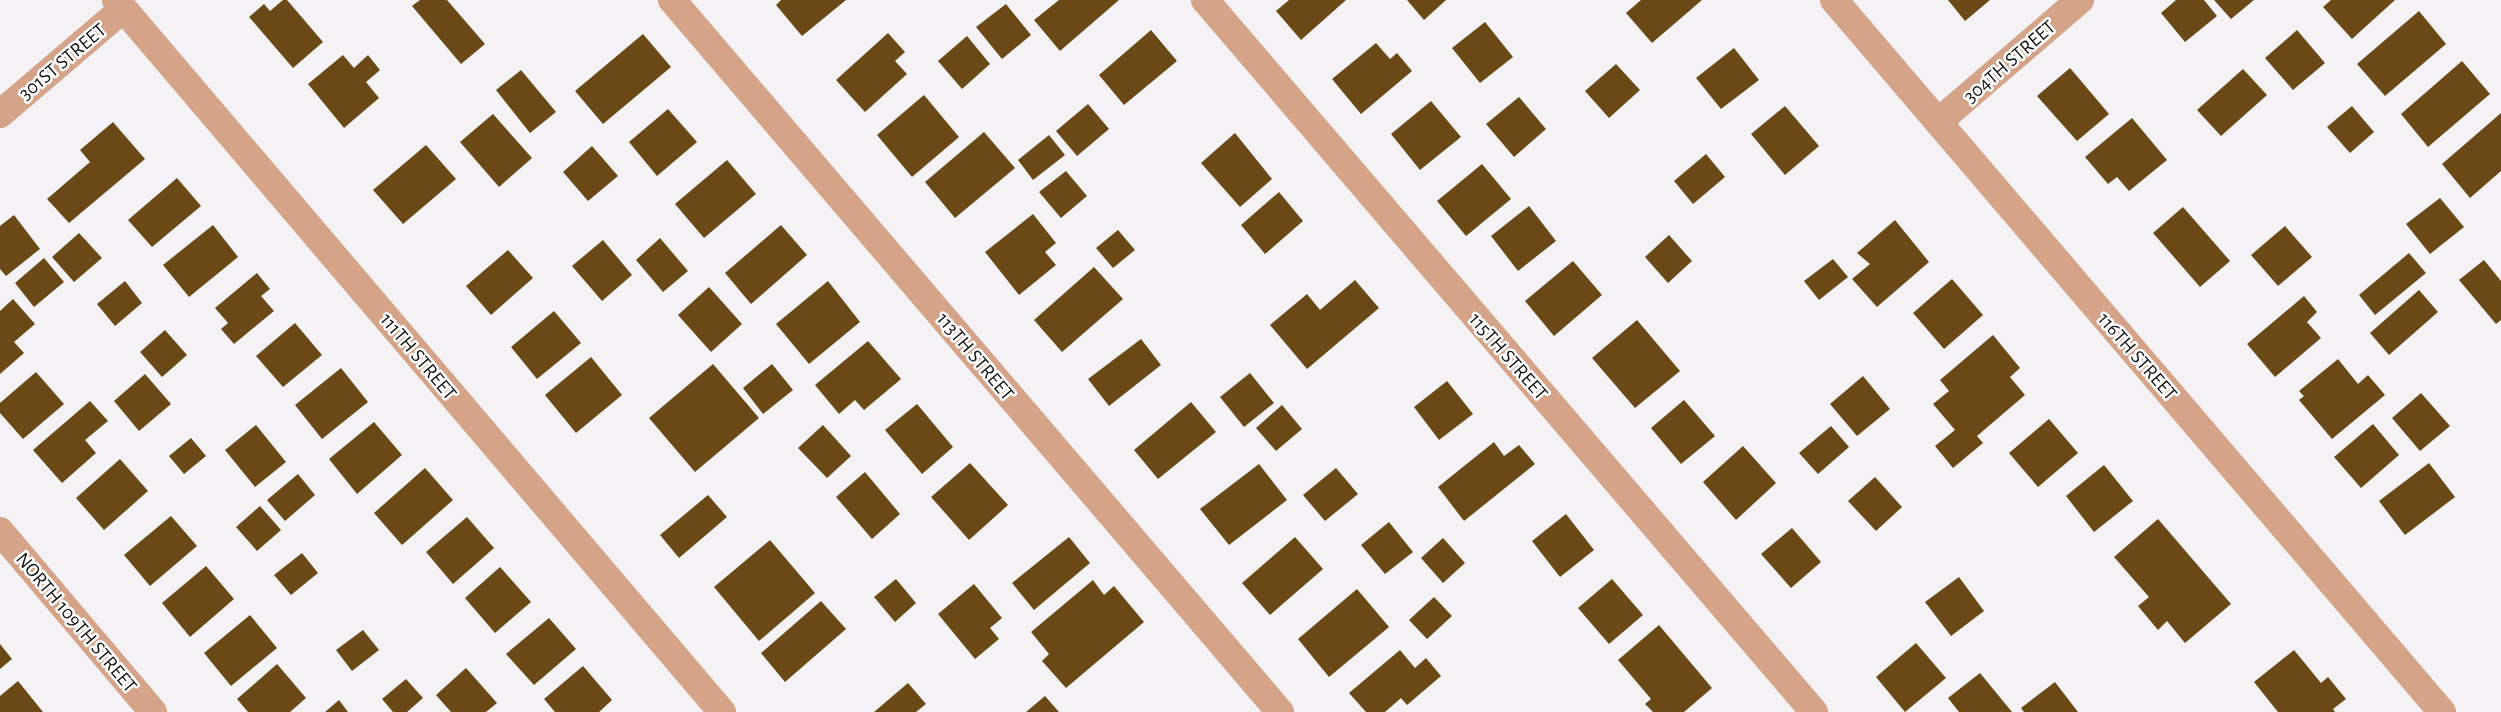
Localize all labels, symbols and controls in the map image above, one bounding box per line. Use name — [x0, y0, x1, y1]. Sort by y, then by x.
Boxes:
street label: 304TH STREET — [1960, 17, 2059, 107]
street label: 301ST STREET — [15, 20, 110, 104]
street label: 111TH STREET — [376, 309, 460, 404]
street label: 113TH STREET — [933, 309, 1018, 405]
street label: 115TH STREET — [1465, 309, 1551, 404]
street label: 116TH STREET — [2094, 309, 2181, 405]
street label: NORTH 109TH STREET — [12, 549, 141, 697]

